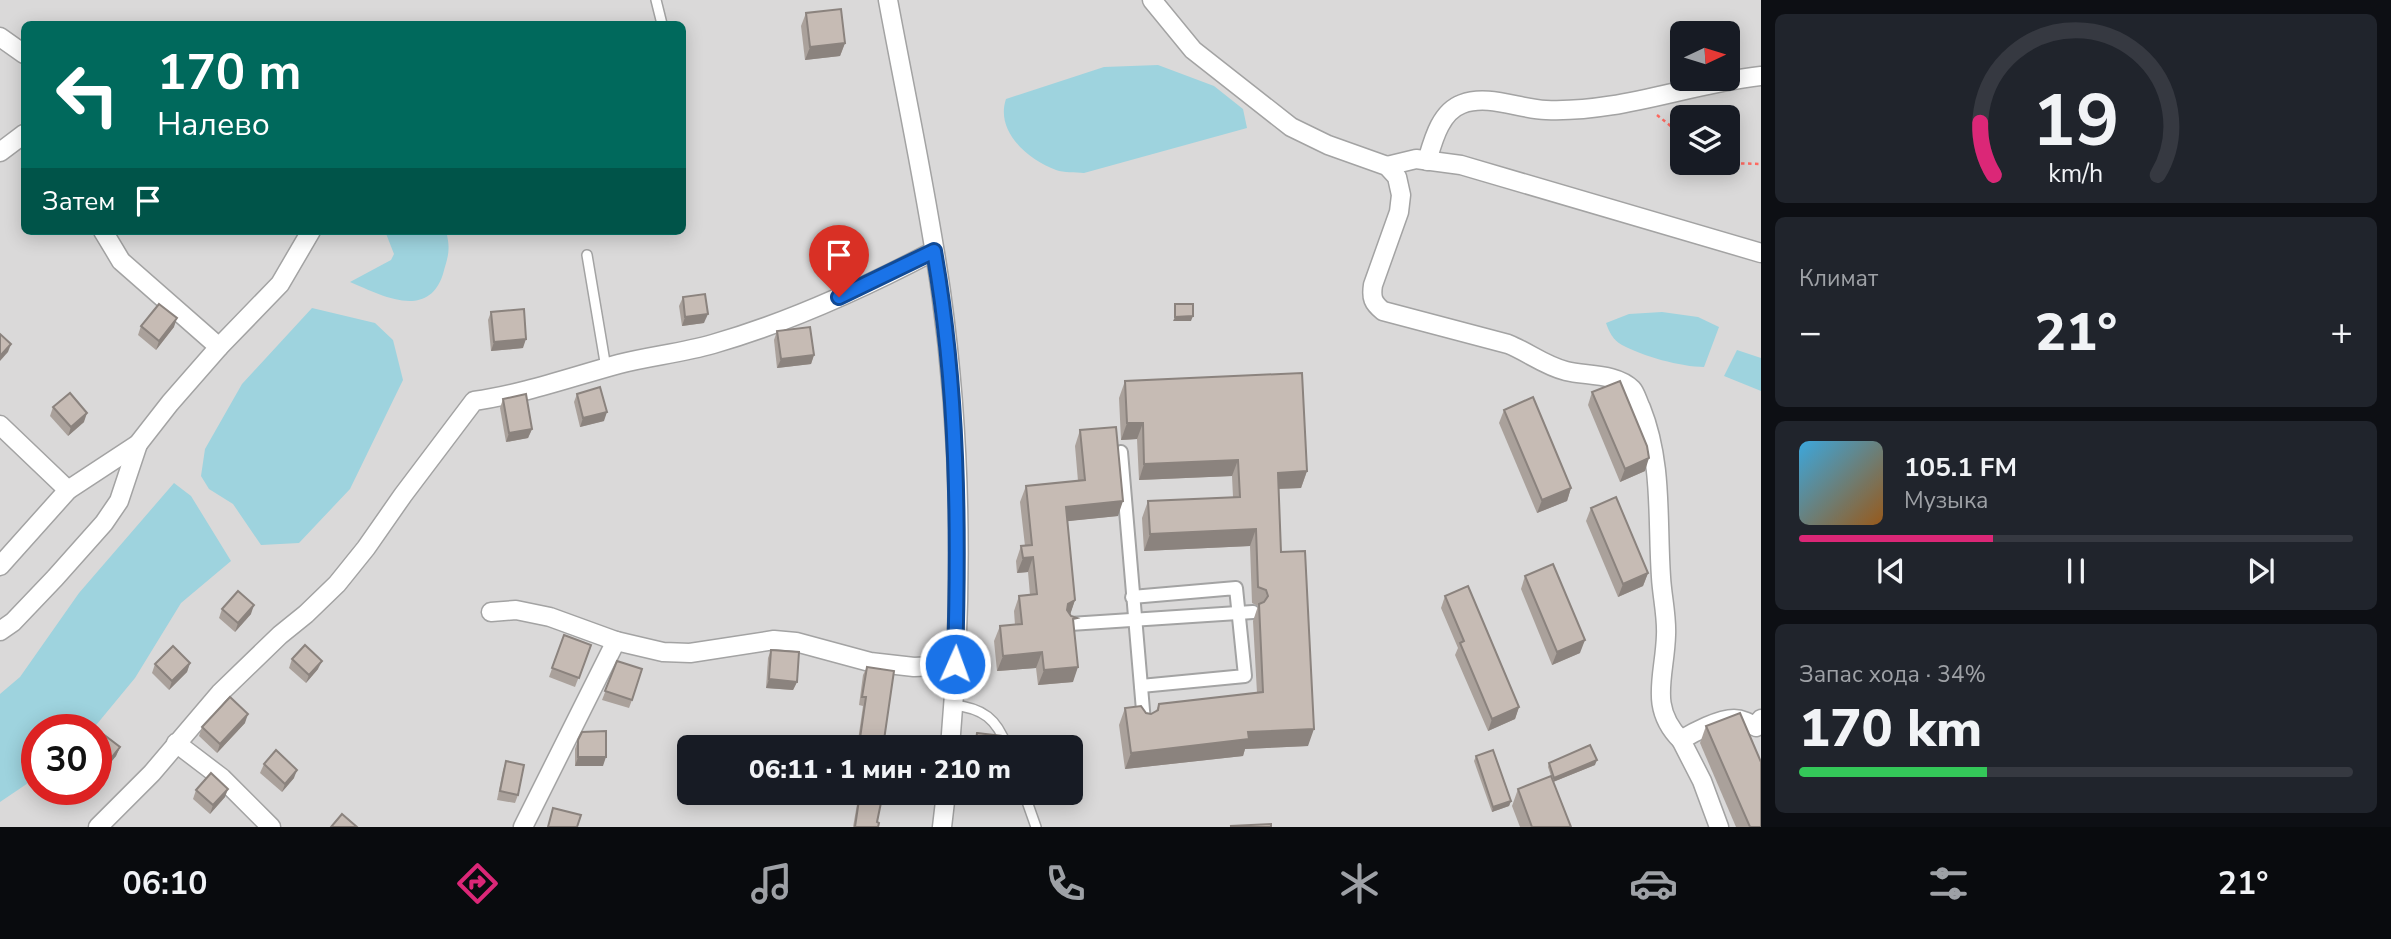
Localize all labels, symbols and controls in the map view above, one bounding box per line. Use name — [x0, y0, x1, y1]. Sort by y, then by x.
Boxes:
north arrow — [1670, 21, 1740, 91]
map controls — [1670, 21, 1740, 175]
text: 170 m — [157, 39, 301, 106]
icon: left — [42, 49, 133, 140]
text: 19 — [2032, 71, 2120, 171]
text: Налево — [157, 103, 270, 146]
button: layers — [1670, 105, 1740, 175]
text: km/h — [2048, 156, 2104, 190]
icon: arrive — [129, 182, 167, 220]
text: Затем — [42, 184, 115, 219]
pin — [809, 225, 869, 297]
icon: arrive — [820, 236, 858, 274]
text: Климат — [1799, 263, 1878, 294]
text: 21° — [2035, 297, 2117, 368]
text: − — [1799, 307, 1822, 358]
text: + — [2330, 307, 2353, 358]
text: 105.1 FM — [1904, 450, 2017, 485]
text: Музыка — [1904, 485, 1988, 516]
icon: previous — [1872, 552, 1910, 590]
icon: pause — [2057, 552, 2095, 590]
icon: next — [2242, 552, 2280, 590]
position arrow — [918, 627, 992, 701]
text: Запас хода · 34% — [1799, 659, 1986, 690]
text: 170 km — [1799, 693, 1982, 764]
speed limit sign: 30 — [21, 714, 112, 805]
text: 06:11 · 1 мин · 210 m — [749, 752, 1011, 787]
icon: directions — [453, 859, 502, 908]
icon: music — [747, 859, 796, 908]
icon: phone — [1041, 859, 1090, 908]
icon: climate — [1335, 859, 1384, 908]
icon: car — [1629, 859, 1678, 908]
icon: filters — [1924, 859, 1973, 908]
text: 06:10 — [123, 862, 207, 905]
text: 21° — [2218, 862, 2268, 905]

